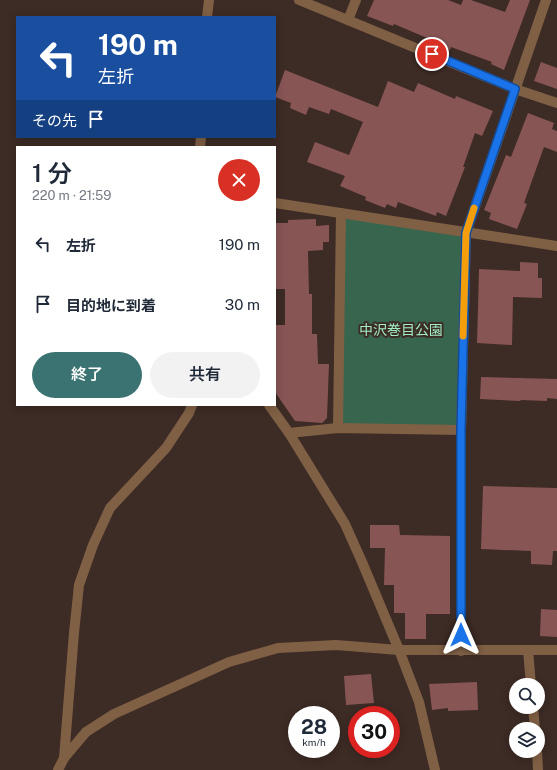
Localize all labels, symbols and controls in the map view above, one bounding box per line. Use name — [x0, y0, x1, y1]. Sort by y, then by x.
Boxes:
text: 190 m — [98, 28, 178, 61]
icon: left — [32, 32, 84, 84]
pin — [415, 37, 449, 71]
icon: arrive — [421, 43, 443, 65]
text: 左折 — [98, 66, 134, 87]
icon: arrive — [85, 108, 107, 130]
text: その先 — [32, 112, 77, 129]
text: 1 分 — [32, 159, 72, 187]
button: close — [218, 159, 260, 201]
text: 220 m · 21:59 — [32, 188, 112, 203]
icon: left — [32, 233, 54, 255]
text: 190 m — [219, 236, 260, 253]
text: 左折 — [66, 237, 96, 254]
icon: arrive — [32, 293, 54, 315]
text: 30 m — [225, 296, 260, 313]
text: 目的地に到着 — [66, 297, 156, 314]
park label: 中沢巻目公園 — [359, 322, 443, 338]
button: 終了 — [32, 352, 142, 398]
button: 共有 — [150, 352, 260, 398]
position arrow — [440, 614, 482, 656]
map controls — [509, 678, 545, 758]
button: search — [509, 678, 545, 714]
speed limit sign: 30 — [348, 706, 400, 758]
text: 28 — [301, 715, 327, 739]
button: layers — [509, 722, 545, 758]
text: km/h — [302, 736, 326, 748]

